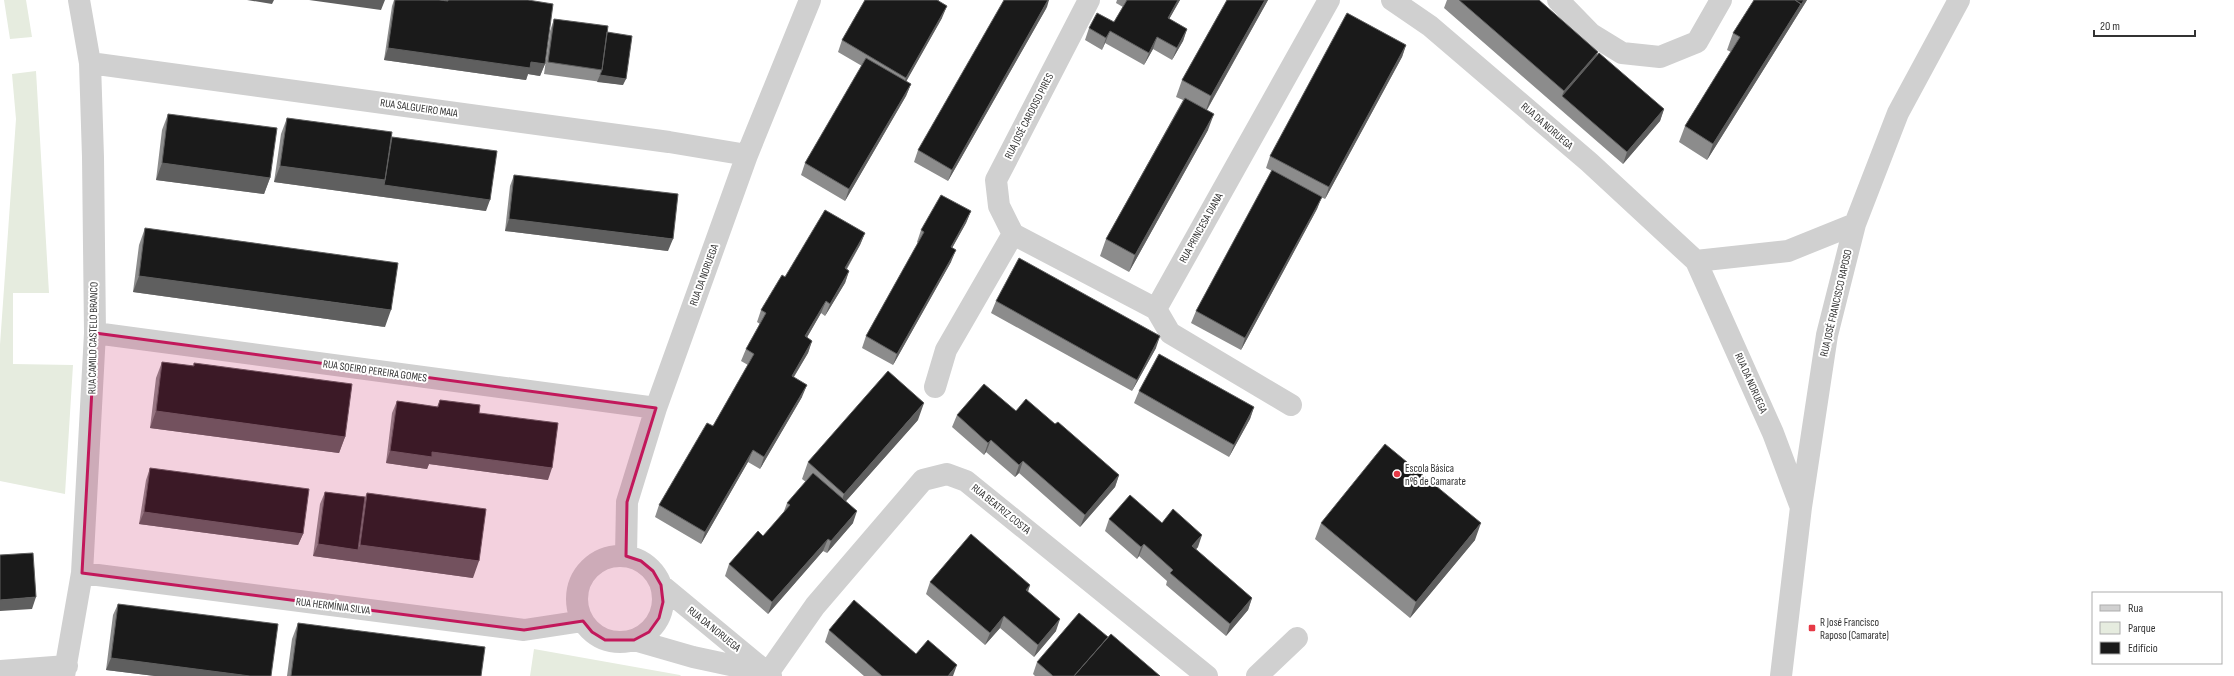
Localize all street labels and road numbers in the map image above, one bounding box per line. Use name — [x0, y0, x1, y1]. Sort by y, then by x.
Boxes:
street label: RUA JOSÉ CARDOSO PIRES — [1002, 71, 1056, 161]
street label: RUA SALGUEIRO MAIA — [379, 96, 459, 120]
street label: RUA DA NORUEGA — [1518, 100, 1576, 152]
street label: RUA PRINCESA DIANA — [1176, 190, 1226, 265]
street label: RUA DA NORUEGA — [687, 242, 721, 308]
street label: RUA JOSÉ FRANCISCO RAPOSO — [1817, 248, 1855, 358]
street label: RUA CAMILO CASTELO BRANCO — [86, 282, 100, 394]
street label: RUA DA NORUEGA — [1732, 351, 1770, 415]
street label: RUA SOEIRO PEREIRA GOMES — [322, 357, 428, 385]
street label: RUA BEATRIZ COSTA — [969, 481, 1033, 537]
street label: RUA HERMÍNIA SILVA — [295, 595, 371, 617]
street label: RUA DA NORUEGA — [685, 604, 743, 655]

